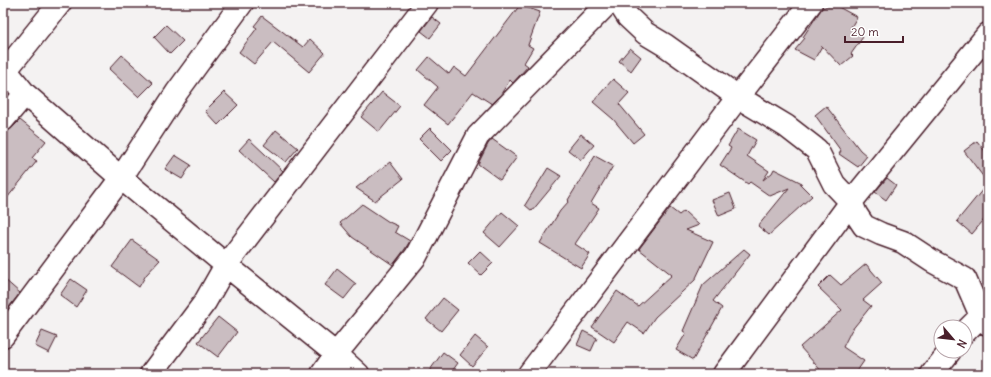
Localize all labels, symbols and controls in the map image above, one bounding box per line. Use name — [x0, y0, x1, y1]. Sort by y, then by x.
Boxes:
scale bar — [845, 18, 903, 44]
text: 20 m — [851, 24, 879, 39]
north arrow — [933, 319, 973, 359]
text: N — [954, 337, 970, 350]

